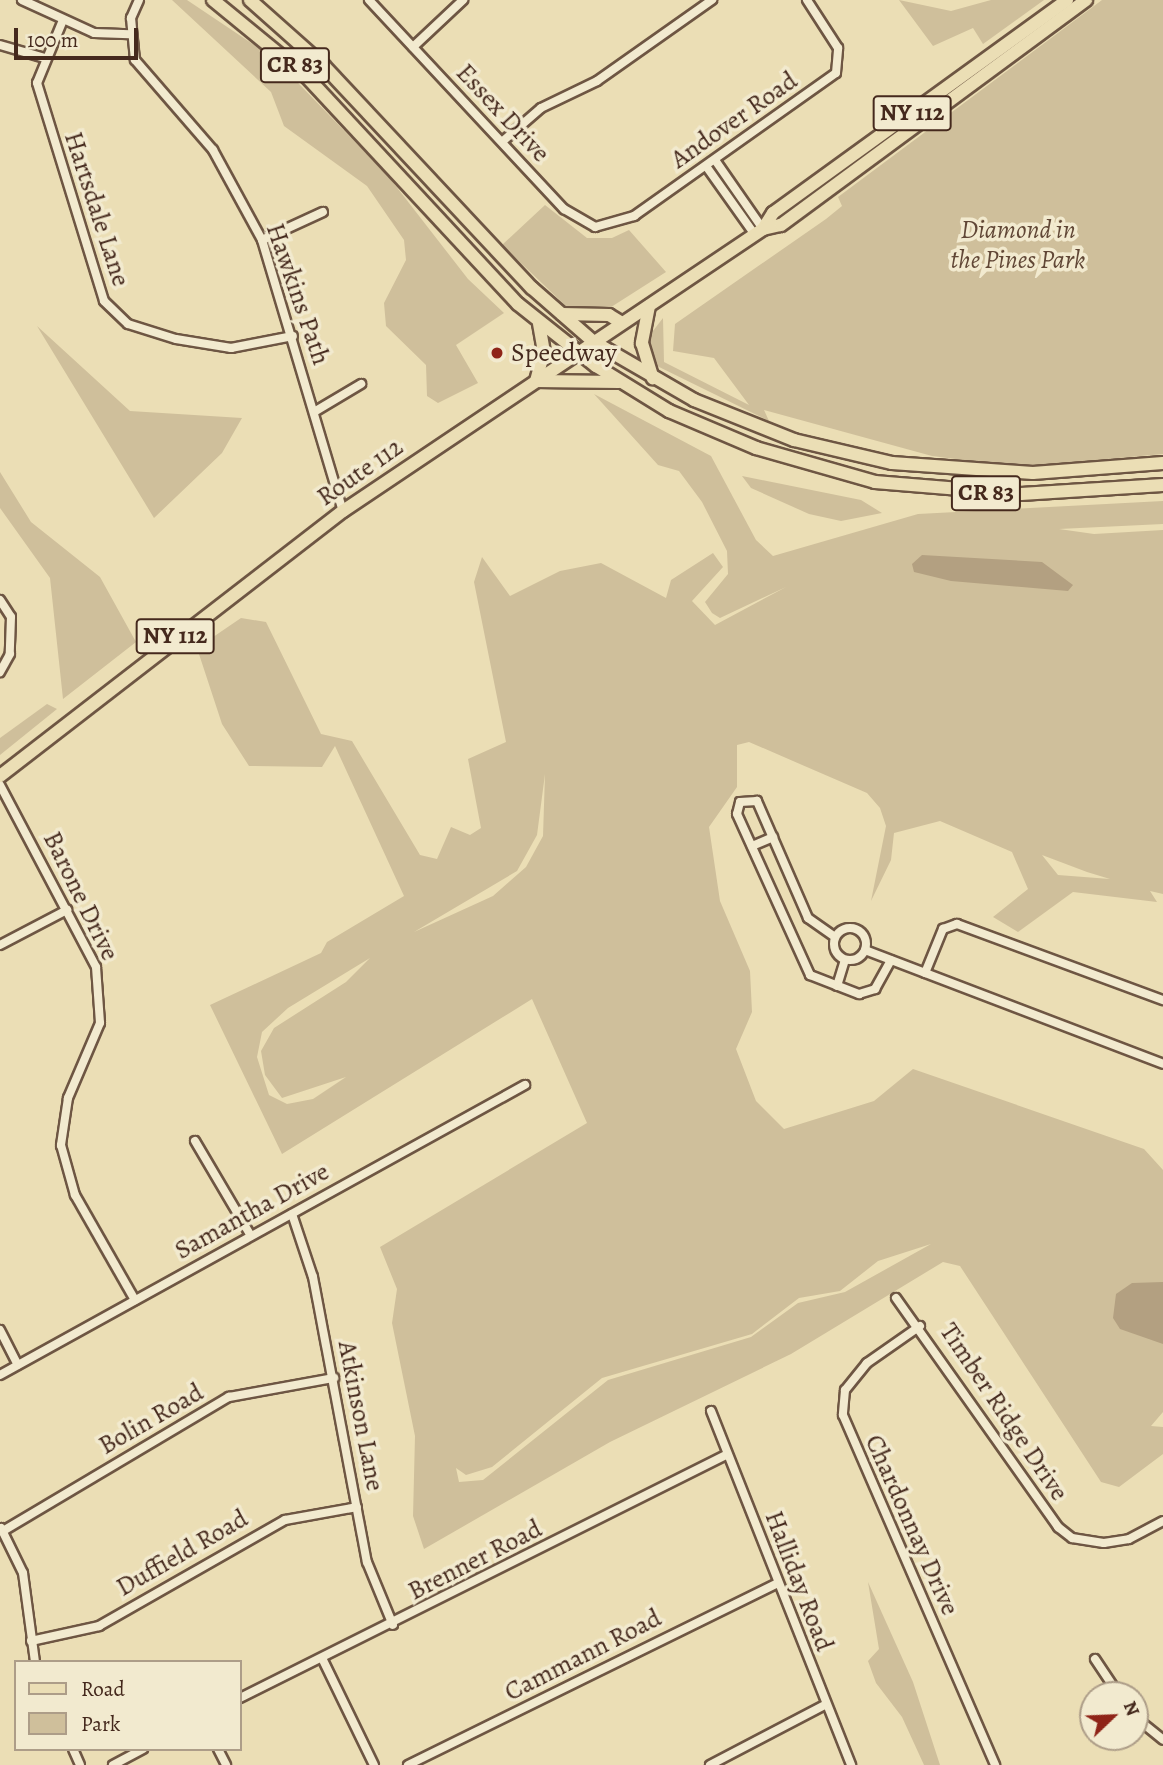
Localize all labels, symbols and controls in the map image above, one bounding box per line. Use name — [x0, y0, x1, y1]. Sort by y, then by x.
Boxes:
scale bar — [18, 14, 142, 58]
text: 100 m — [27, 26, 78, 54]
road number: CR 83 — [258, 44, 332, 86]
street label: Essex Drive — [450, 57, 556, 169]
street label: Andover Road — [665, 65, 803, 175]
road number: NY 112 — [872, 92, 952, 134]
street label: Hartsdale Lane — [57, 128, 137, 290]
park label: Diamond in the Pines Park — [951, 214, 1085, 276]
street label: Hawkins Path — [259, 219, 337, 369]
place label: Speedway — [511, 337, 617, 369]
marker: Speedway — [489, 345, 505, 361]
street label: Route 112 — [311, 431, 409, 513]
road number: CR 83 — [949, 472, 1023, 514]
road number: NY 112 — [135, 616, 215, 656]
street label: Barone Drive — [36, 826, 126, 966]
street label: Samantha Drive — [169, 1156, 335, 1266]
street label: Timber Ridge Drive — [933, 1317, 1075, 1507]
street label: Atkinson Lane — [331, 1338, 391, 1494]
street label: Bolin Road — [93, 1377, 209, 1461]
street label: Chardonnay Drive — [858, 1430, 966, 1620]
street label: Duffield Road — [111, 1503, 253, 1603]
street label: Halliday Road — [758, 1506, 840, 1656]
street label: Brenner Road — [403, 1513, 547, 1607]
street label: Cammann Road — [499, 1602, 667, 1708]
legend — [14, 1660, 242, 1751]
text: Road — [81, 1675, 125, 1703]
north arrow — [1079, 1681, 1149, 1751]
text: N — [1117, 1697, 1146, 1720]
text: Park — [81, 1710, 120, 1738]

